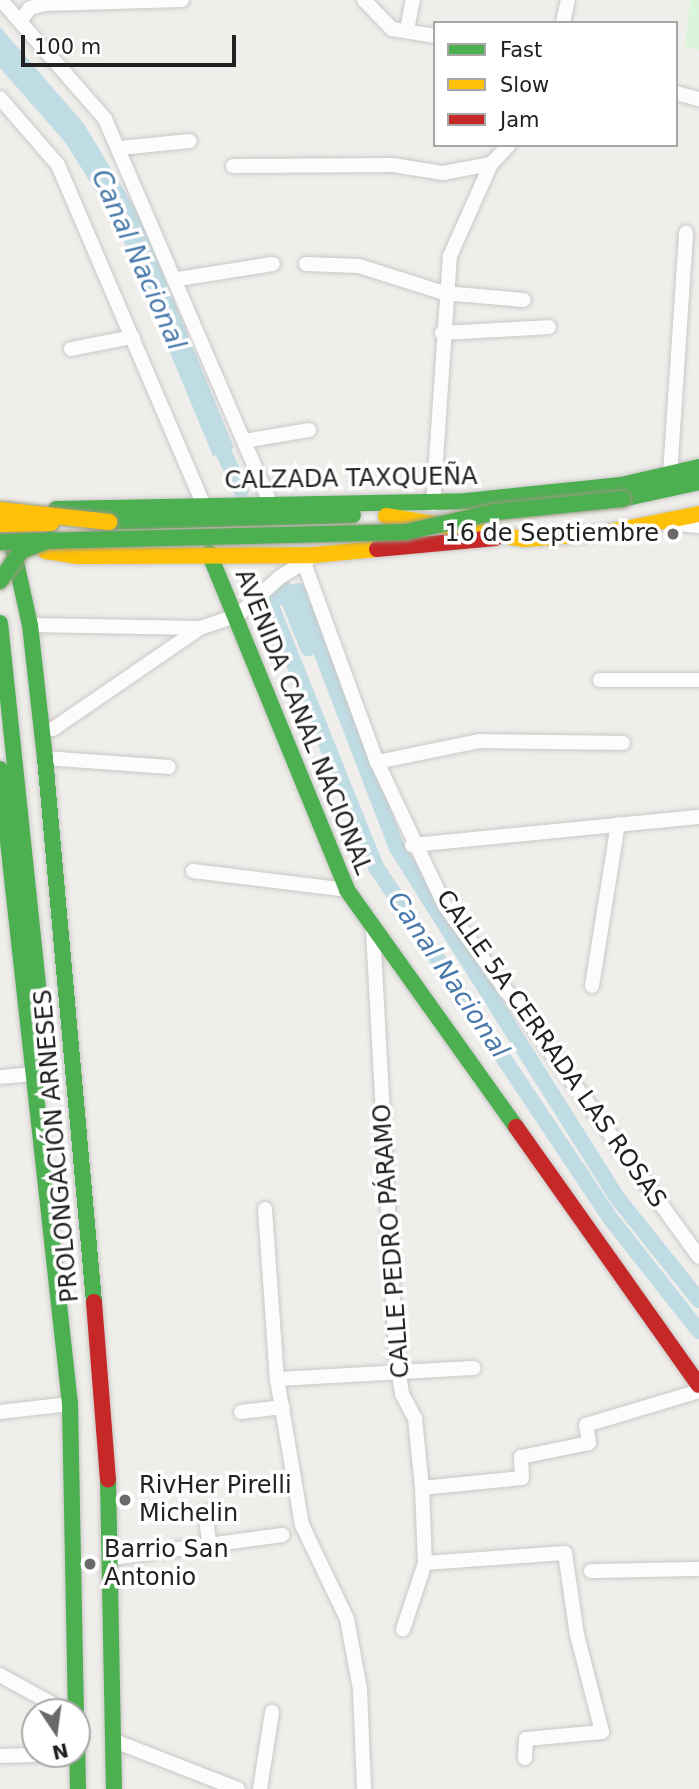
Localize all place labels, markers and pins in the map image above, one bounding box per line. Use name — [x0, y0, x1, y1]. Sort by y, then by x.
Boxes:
place label: 16 de Septiembre — [444, 520, 659, 548]
marker: 16 de Septiembre — [665, 526, 681, 542]
place label: RivHer Pirelli Michelin — [139, 1472, 292, 1528]
marker: RivHer Pirelli Michelin — [117, 1492, 133, 1508]
place label: Barrio San Antonio — [104, 1536, 229, 1592]
marker: Barrio San Antonio — [82, 1556, 98, 1572]

